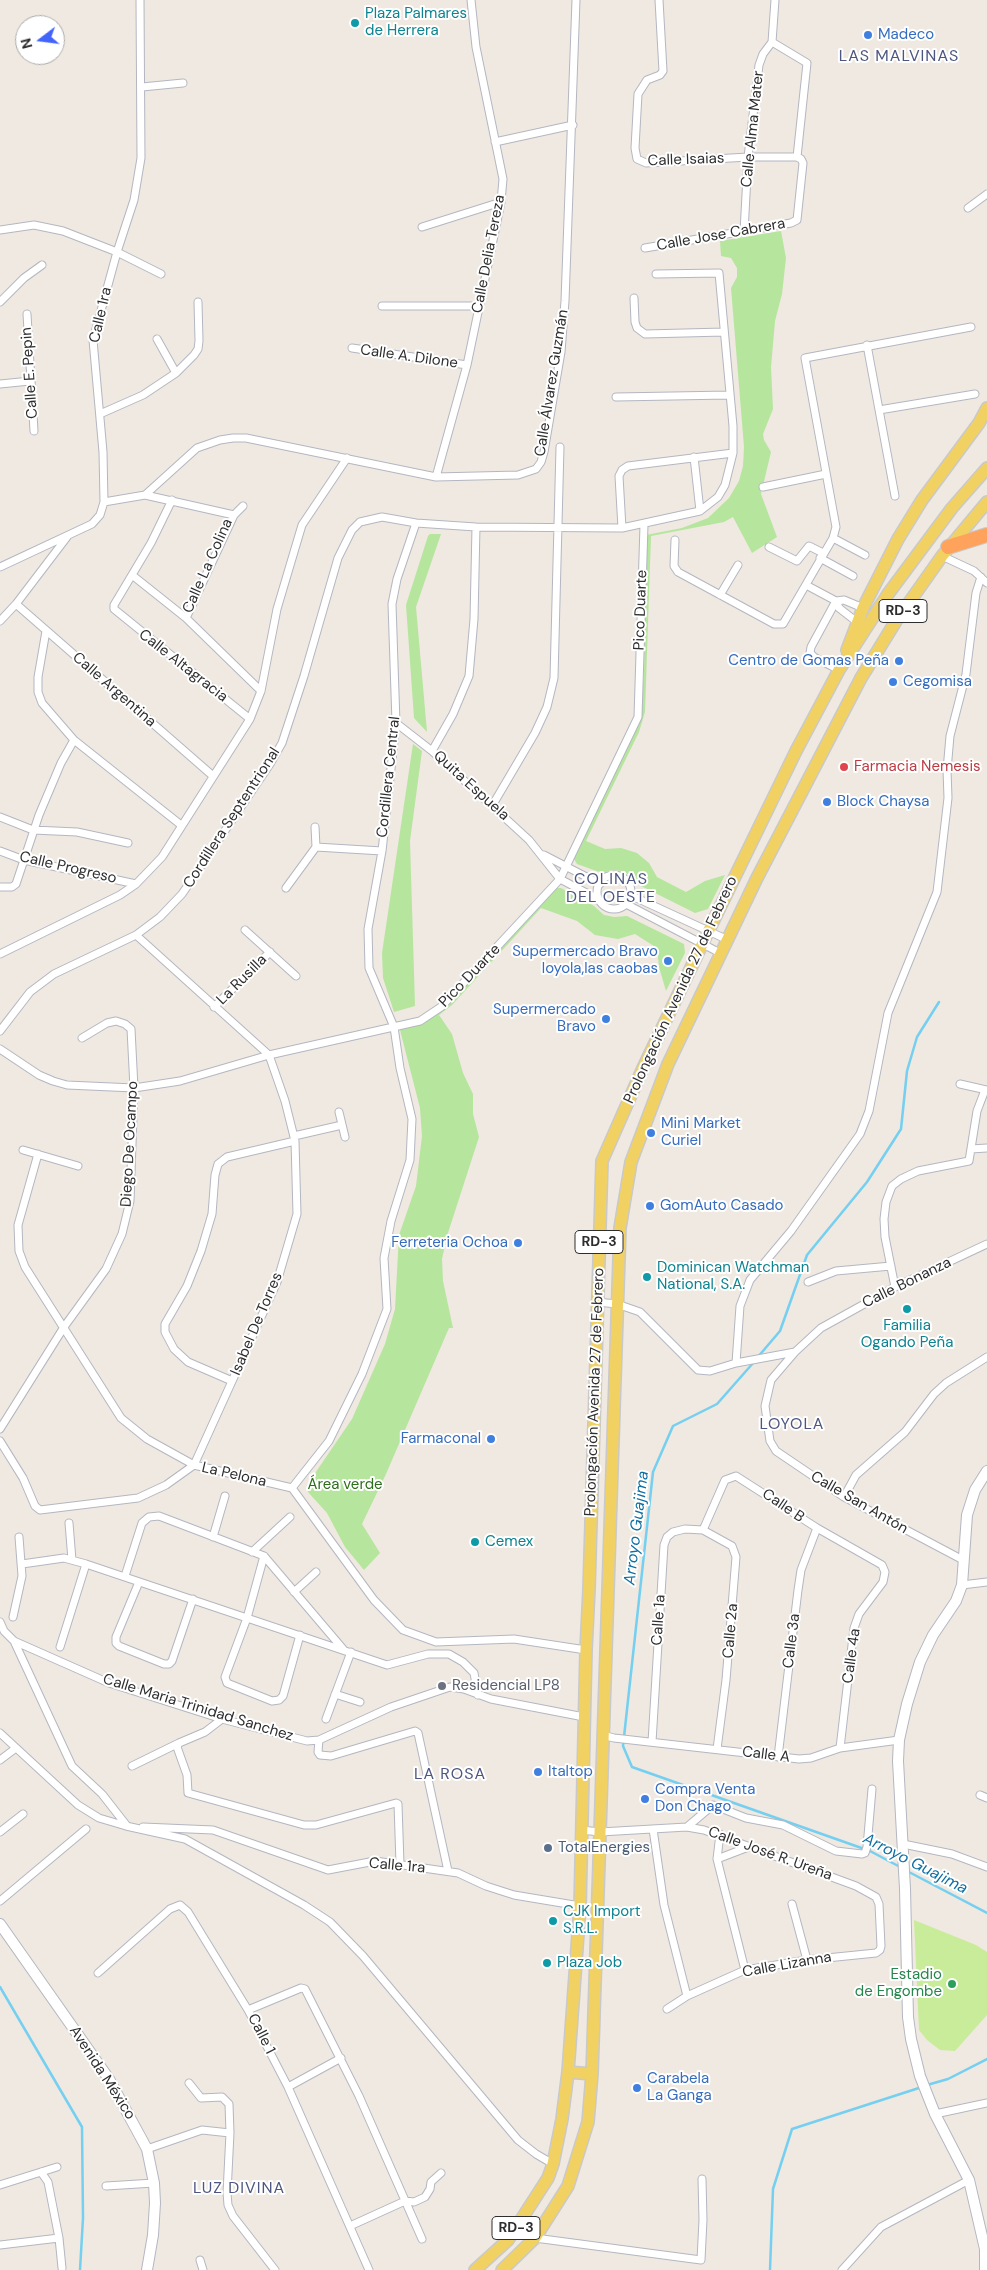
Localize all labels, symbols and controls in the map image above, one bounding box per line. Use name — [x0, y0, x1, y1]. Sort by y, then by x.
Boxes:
place label: Plaza Palmares de Herrera — [365, 5, 467, 40]
north arrow — [15, 15, 65, 65]
marker: Plaza Palmares de Herrera — [349, 17, 361, 29]
place label: Madeco — [878, 26, 934, 44]
marker: Madeco — [862, 29, 874, 41]
text: N — [16, 36, 36, 51]
district label: LAS MALVINAS — [837, 47, 961, 67]
street label: Calle Alma Mater — [738, 70, 768, 188]
street label: Calle Isaias — [647, 150, 725, 170]
street label: Calle Delia Tereza — [469, 193, 509, 315]
street label: Calle Jose Cabrera — [655, 215, 787, 255]
street label: Calle 1ra — [86, 285, 116, 345]
street label: Calle Álvarez Guzmán — [531, 308, 573, 458]
street label: Calle E. Pepin — [18, 327, 42, 419]
street label: Calle A. Dilone — [359, 341, 459, 373]
street label: Calle La Colina — [179, 516, 237, 616]
street label: Pico Duarte — [631, 569, 651, 651]
road number: RD-3 — [879, 600, 927, 622]
street label: Calle Altagracia — [135, 626, 231, 706]
street label: Calle Argentina — [69, 649, 159, 731]
place label: Centro de Gomas Peña — [728, 652, 889, 670]
marker: Centro de Gomas Peña — [893, 655, 905, 667]
place label: Cegomisa — [903, 673, 972, 691]
marker: Cegomisa — [887, 676, 899, 688]
street label: Cordillera Central — [374, 716, 404, 838]
street label: Cordillera Septentrional — [180, 744, 284, 892]
street label: Quita Espuela — [429, 747, 513, 825]
place label: Farmacia Nemesis — [854, 758, 981, 776]
marker: Farmacia Nemesis — [838, 761, 850, 773]
place label: Block Chaysa — [837, 793, 929, 811]
marker: Block Chaysa — [821, 796, 833, 808]
street label: Calle Progreso — [18, 848, 118, 888]
district label: COLINAS DEL OESTE — [565, 870, 657, 908]
street label: Prolongación Avenida 27 de Febrero — [620, 873, 742, 1107]
street label: Pico Duarte — [436, 941, 504, 1011]
place label: Supermercado Bravo loyola,las caobas — [512, 943, 658, 978]
street label: La Rusilla — [213, 951, 271, 1009]
marker: Supermercado Bravo loyola,las caobas — [662, 955, 674, 967]
place label: Supermercado Bravo — [493, 1001, 596, 1036]
marker: Supermercado Bravo — [600, 1013, 612, 1025]
street label: Diego De Ocampo — [118, 1081, 142, 1207]
place label: Mini Market Curiel — [661, 1115, 741, 1150]
marker: Mini Market Curiel — [645, 1127, 657, 1139]
place label: GomAuto Casado — [660, 1197, 783, 1215]
marker: GomAuto Casado — [644, 1200, 656, 1212]
road number: RD-3 — [575, 1230, 623, 1254]
place label: Ferreteria Ochoa — [391, 1234, 508, 1252]
marker: Ferreteria Ochoa — [512, 1237, 524, 1249]
street label: Calle Bonanza — [860, 1254, 954, 1312]
place label: Dominican Watchman National, S.A. — [657, 1259, 809, 1294]
street label: Prolongación Avenida 27 de Febrero — [582, 1267, 608, 1517]
street label: Isabel De Torres — [227, 1270, 287, 1378]
marker: Dominican Watchman National, S.A. — [641, 1271, 653, 1283]
marker: Familia Ogando Peña — [901, 1303, 913, 1315]
place label: Familia Ogando Peña — [861, 1317, 953, 1352]
district label: LOYOLA — [759, 1415, 825, 1435]
place label: Farmaconal — [401, 1430, 481, 1448]
marker: Farmaconal — [485, 1433, 497, 1445]
street label: La Pelona — [200, 1459, 268, 1491]
street label: Calle San Antón — [807, 1468, 911, 1538]
water label: Arroyo Guajima — [620, 1470, 654, 1586]
park label: Área verde — [307, 1476, 383, 1494]
street label: Calle B — [758, 1485, 808, 1527]
place label: Cemex — [485, 1533, 533, 1551]
marker: Cemex — [469, 1536, 481, 1548]
street label: Calle 1a — [648, 1594, 670, 1646]
street label: Calle 2a — [720, 1603, 742, 1659]
street label: Calle 3a — [780, 1613, 804, 1669]
street label: Calle 4a — [839, 1627, 865, 1685]
street label: Calle Maria Trinidad Sanchez — [101, 1670, 295, 1746]
place label: Residencial LP8 — [452, 1677, 560, 1695]
marker: Residencial LP8 — [436, 1680, 448, 1692]
street label: Calle A — [741, 1743, 791, 1767]
place label: Italtop — [548, 1763, 593, 1781]
district label: LA ROSA — [413, 1765, 487, 1785]
marker: Italtop — [532, 1766, 544, 1778]
place label: Compra Venta Don Chago — [655, 1781, 755, 1816]
marker: Compra Venta Don Chago — [639, 1793, 651, 1805]
street label: Calle José R. Ureña — [705, 1823, 835, 1885]
water label: Arroyo Guajima — [859, 1829, 971, 1899]
place label: TotalEnergies — [558, 1839, 650, 1857]
marker: TotalEnergies — [542, 1842, 554, 1854]
street label: Calle 1ra — [368, 1855, 426, 1877]
place label: CJK Import S.R.L. — [563, 1903, 641, 1938]
marker: CJK Import S.R.L. — [547, 1915, 559, 1927]
street label: Calle Lizanna — [741, 1948, 833, 1982]
place label: Plaza Job — [557, 1954, 622, 1972]
marker: Plaza Job — [541, 1957, 553, 1969]
place label: Estadio de Engombe — [855, 1966, 942, 2001]
marker: Estadio de Engombe — [946, 1978, 958, 1990]
street label: Calle 1 — [243, 2011, 279, 2057]
street label: Avenida México — [65, 2023, 139, 2123]
place label: Carabela La Ganga — [647, 2070, 712, 2105]
marker: Carabela La Ganga — [631, 2082, 643, 2094]
district label: LUZ DIVINA — [192, 2179, 286, 2199]
road number: RD-3 — [492, 2216, 540, 2240]

